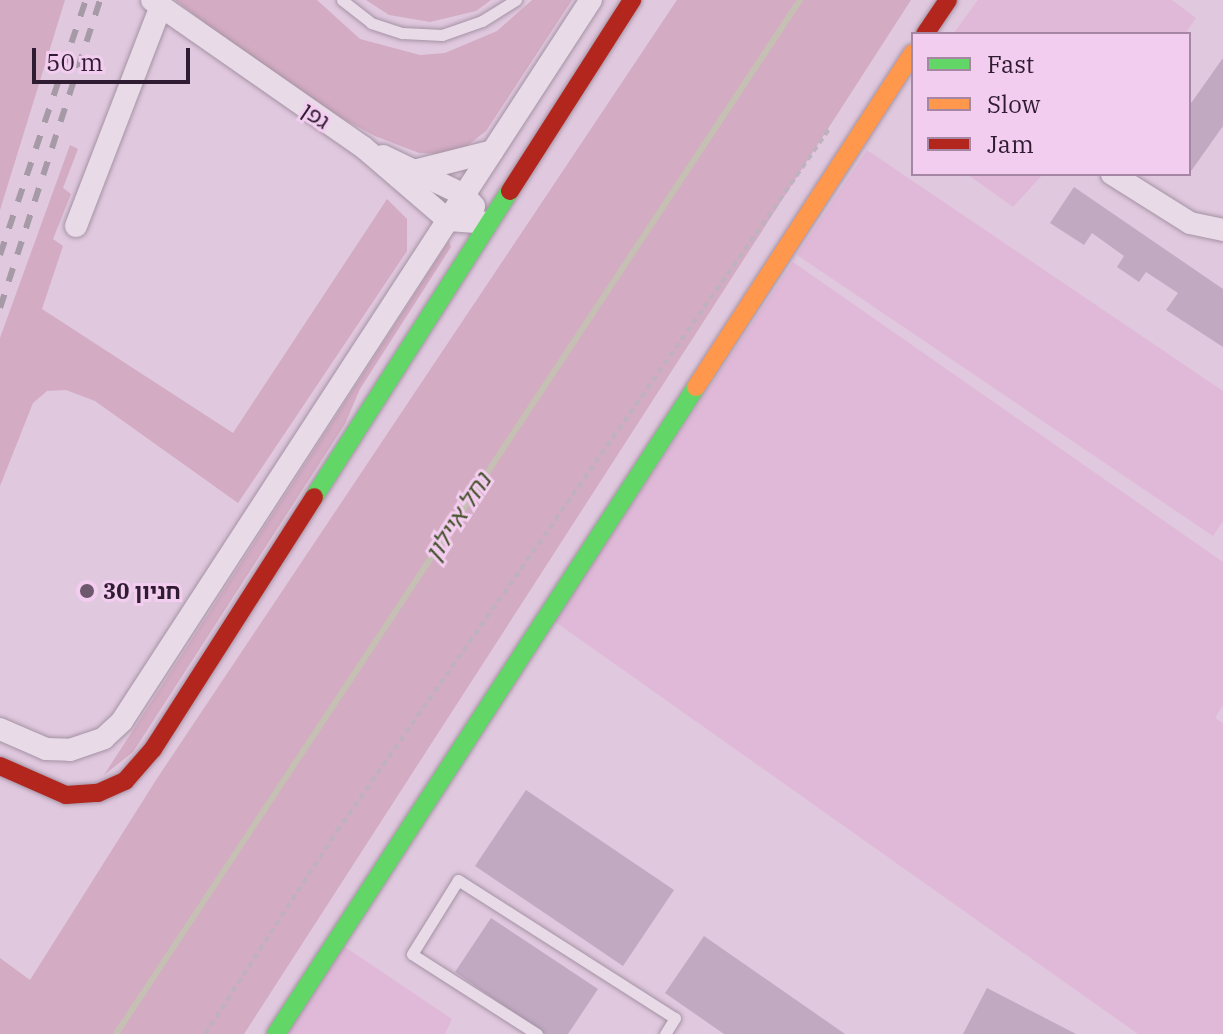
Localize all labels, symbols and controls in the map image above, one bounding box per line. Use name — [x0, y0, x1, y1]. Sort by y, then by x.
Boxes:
scale bar — [36, 32, 194, 82]
legend — [911, 32, 1191, 176]
text: 50 m — [46, 46, 103, 78]
text: Fast — [987, 48, 1034, 80]
text: Slow — [987, 88, 1040, 120]
street label: גפן — [297, 96, 335, 134]
text: Jam — [987, 128, 1034, 160]
water label: נחל איילון — [419, 468, 497, 566]
place label: חניון 30 — [103, 578, 181, 604]
marker: חניון 30 — [78, 582, 96, 600]

